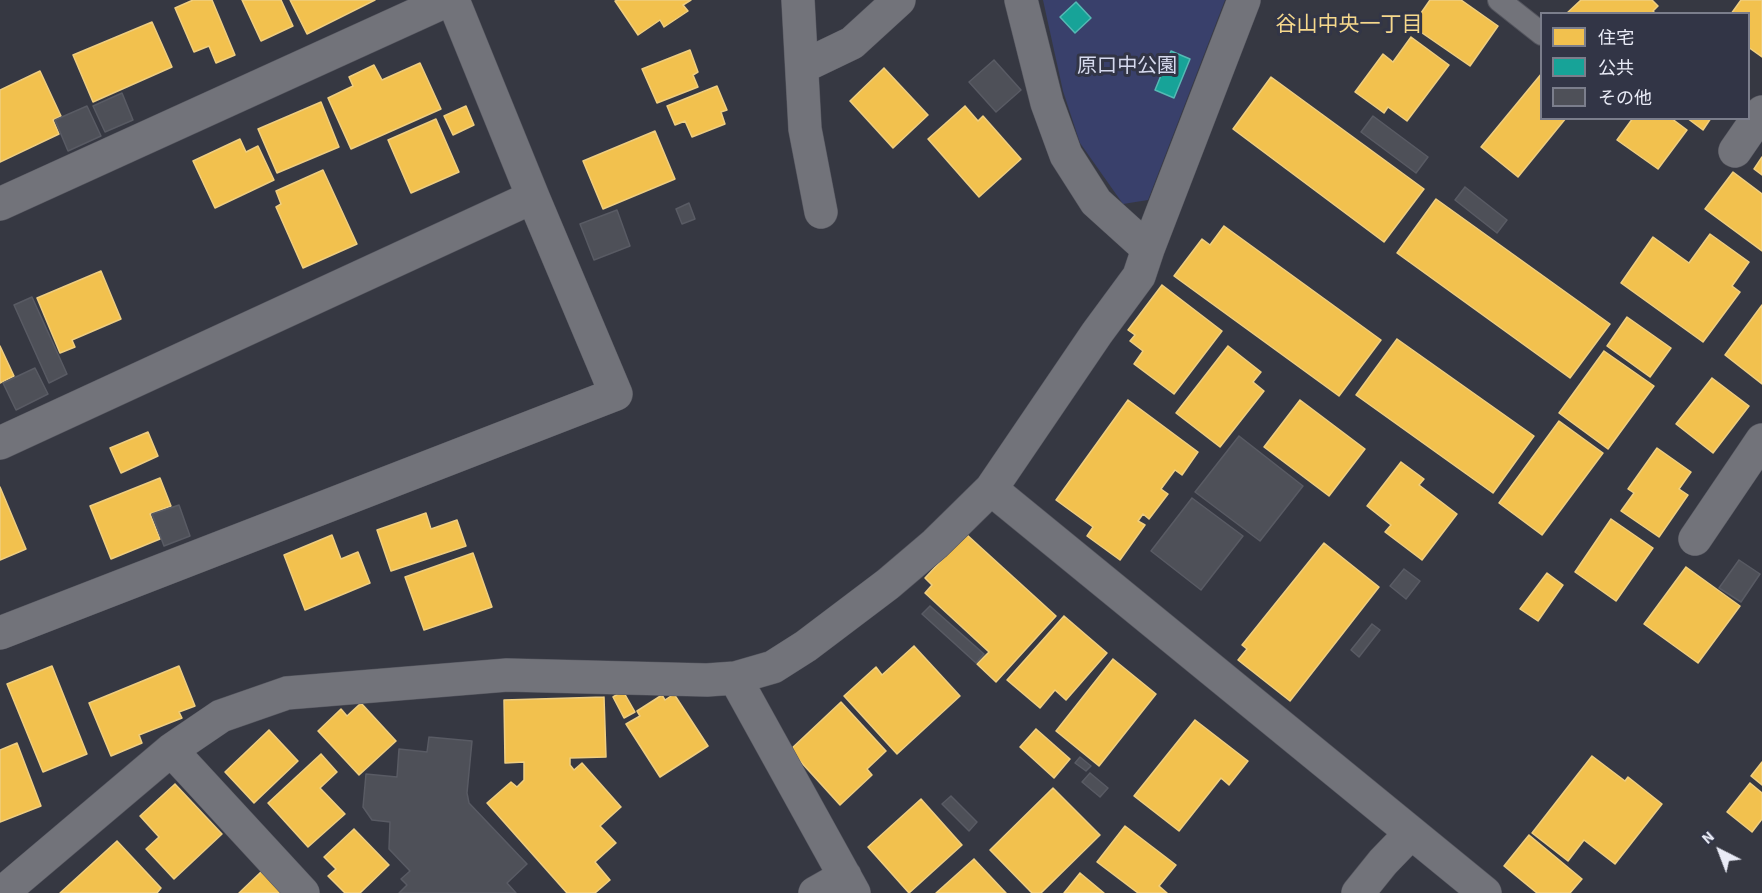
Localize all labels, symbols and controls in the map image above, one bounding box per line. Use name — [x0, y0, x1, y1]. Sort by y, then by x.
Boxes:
legend — [1540, 12, 1750, 120]
district label: 谷山中央一丁目 — [1276, 13, 1422, 39]
text: 住宅 — [1598, 26, 1634, 51]
park label: 原口中公園 — [1077, 56, 1177, 80]
text: 公共 — [1598, 56, 1634, 81]
text: その他 — [1598, 86, 1652, 111]
north arrow — [1690, 821, 1750, 881]
text: N — [1697, 826, 1719, 849]

